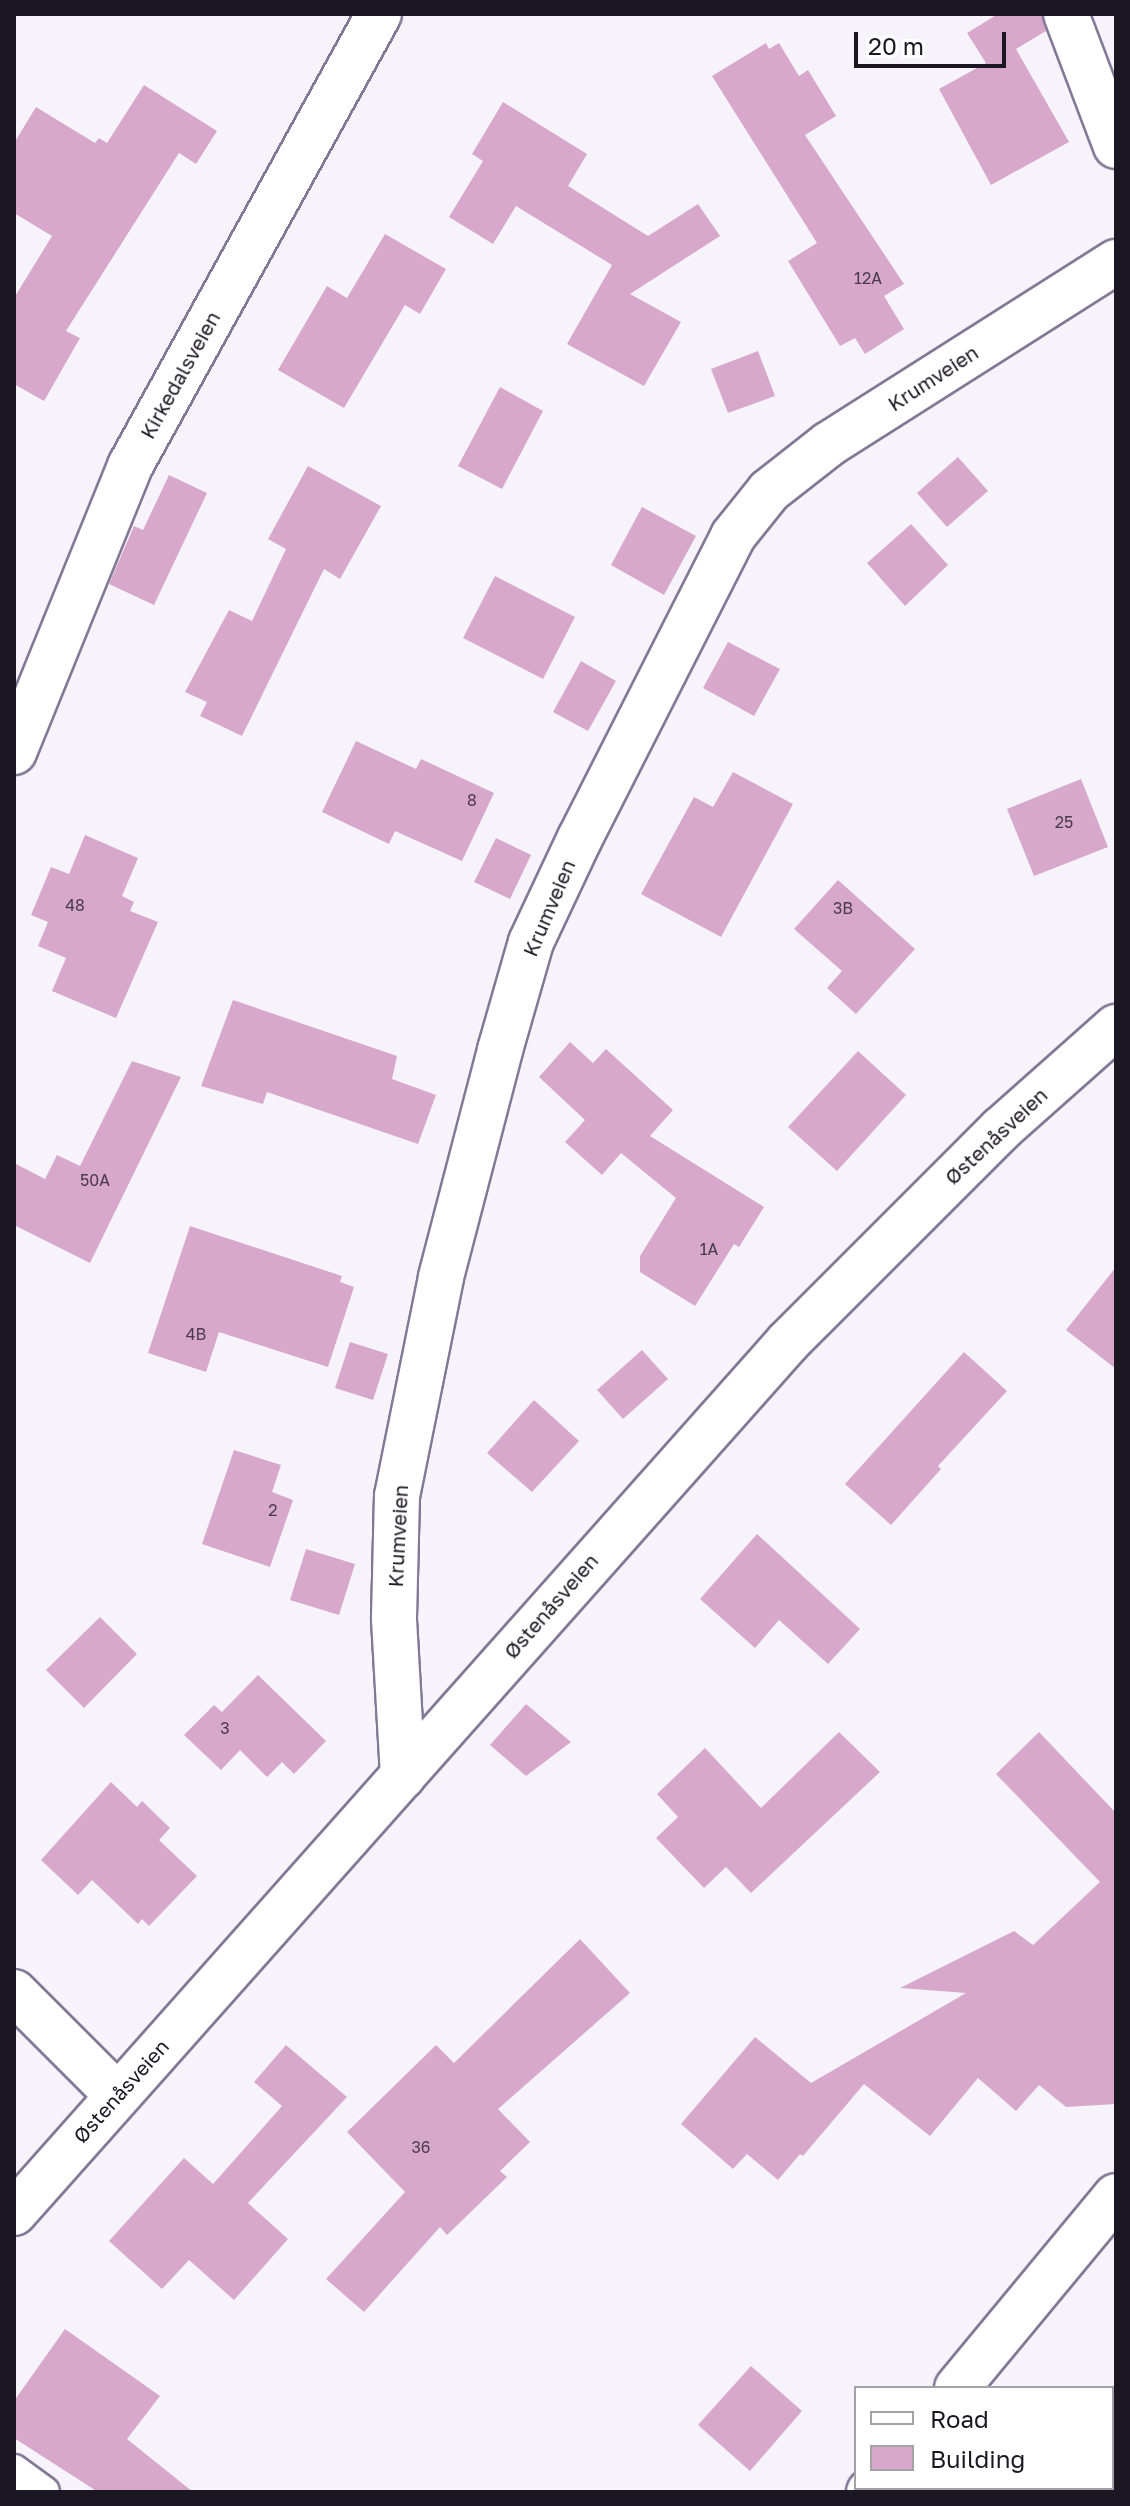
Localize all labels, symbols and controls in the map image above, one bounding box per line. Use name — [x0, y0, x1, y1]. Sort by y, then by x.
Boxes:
scale bar — [858, 16, 1010, 66]
text: 20 m — [868, 31, 924, 60]
house number: 12A — [854, 268, 882, 288]
street label: Kirkedalsveien — [135, 307, 225, 443]
street label: Krumveien — [883, 340, 983, 416]
house number: 8 — [467, 790, 477, 810]
house number: 25 — [1055, 812, 1073, 832]
street label: Krumveien — [518, 856, 580, 960]
house number: 48 — [65, 895, 85, 915]
house number: 3B — [833, 898, 853, 918]
street label: Østenåsveien — [940, 1083, 1052, 1189]
house number: 50A — [80, 1170, 110, 1190]
house number: 1A — [700, 1239, 718, 1259]
house number: 4B — [186, 1324, 206, 1344]
street label: Krumveien — [383, 1484, 413, 1588]
house number: 2 — [268, 1500, 278, 1520]
street label: Østenåsveien — [499, 1549, 603, 1663]
house number: 3 — [220, 1718, 230, 1738]
street label: Østenåsveien — [68, 2034, 174, 2148]
house number: 36 — [411, 2137, 431, 2157]
legend — [854, 2386, 1114, 2490]
text: Road — [930, 2404, 989, 2433]
text: Building — [930, 2444, 1025, 2473]

